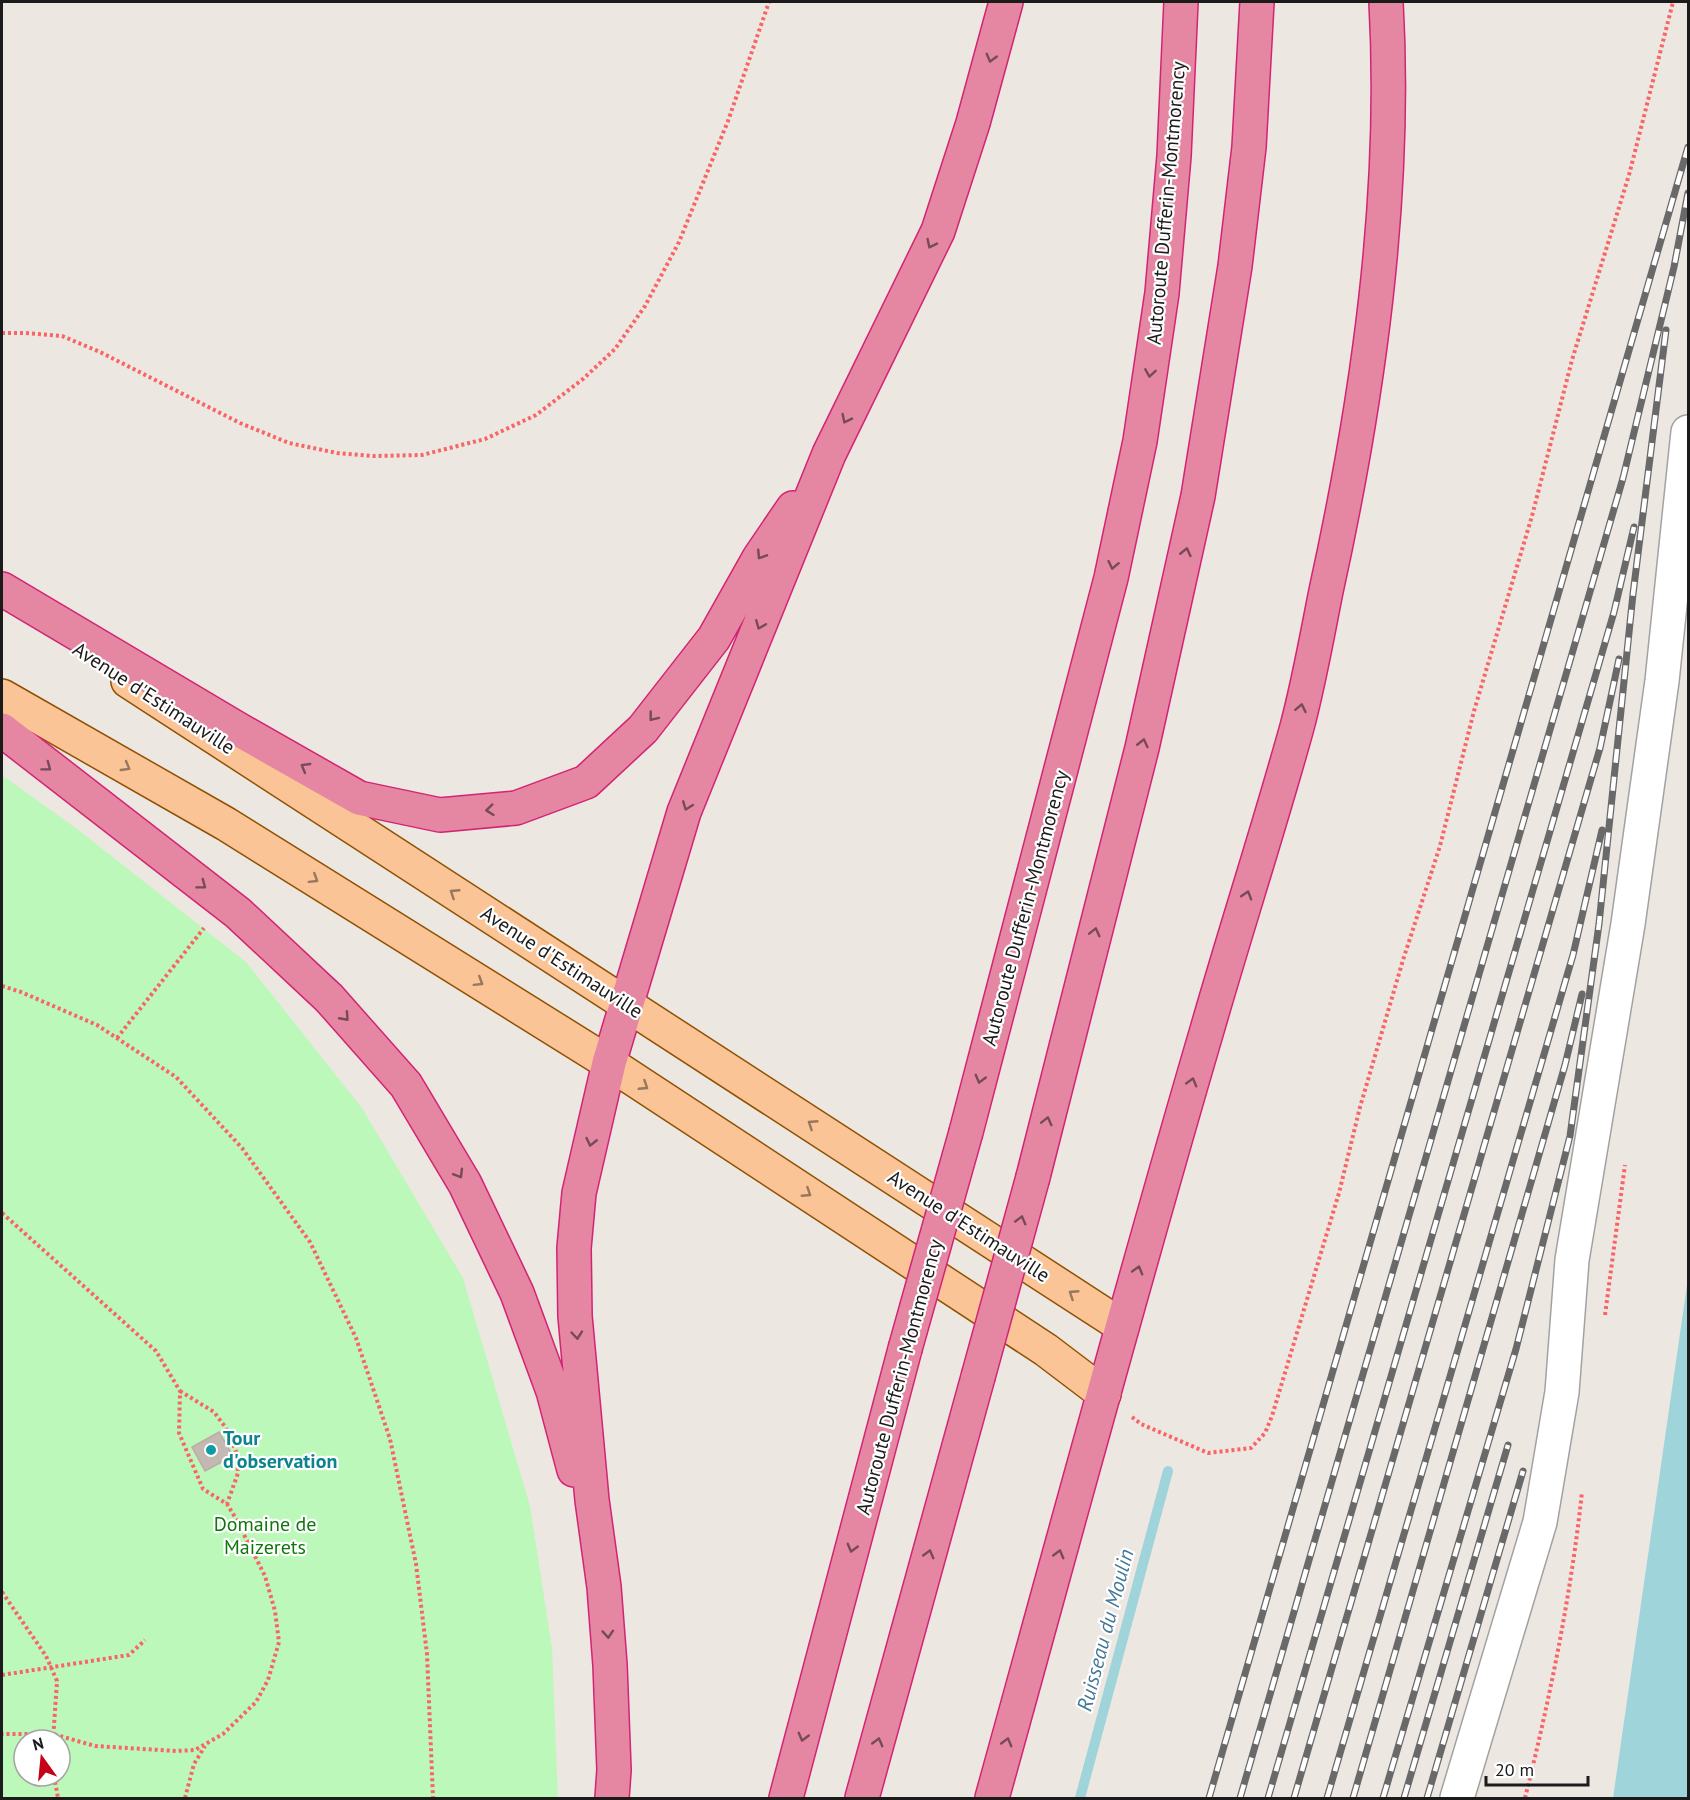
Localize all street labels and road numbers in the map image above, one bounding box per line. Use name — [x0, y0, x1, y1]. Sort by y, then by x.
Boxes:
street label: Autoroute Dufferin-Montmorency — [1141, 60, 1191, 346]
street label: Avenue d'Estimauville — [68, 636, 240, 760]
street label: Autoroute Dufferin-Montmorency — [976, 767, 1075, 1049]
street label: Avenue d'Estimauville — [476, 900, 648, 1024]
street label: Avenue d'Estimauville — [883, 1164, 1055, 1288]
street label: Autoroute Dufferin-Montmorency — [850, 1236, 949, 1518]

